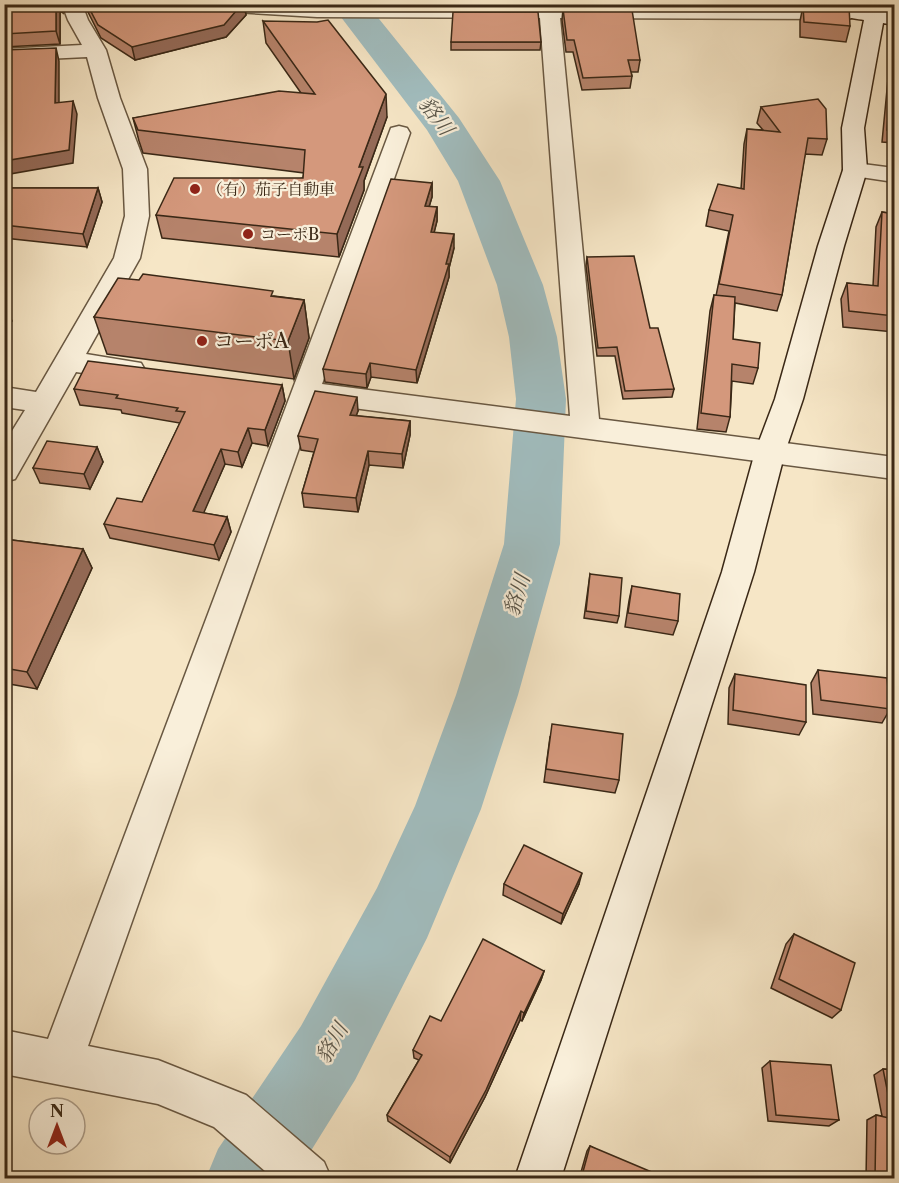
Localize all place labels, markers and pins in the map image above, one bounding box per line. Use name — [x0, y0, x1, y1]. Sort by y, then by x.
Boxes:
place label: （有）茄子自動車 — [207, 179, 335, 199]
marker: （有）茄子自動車 — [188, 182, 202, 196]
place label: コーポB — [260, 224, 319, 244]
marker: コーポB — [241, 227, 255, 241]
place label: コーポA — [214, 329, 290, 353]
marker: コーポA — [195, 334, 209, 348]

